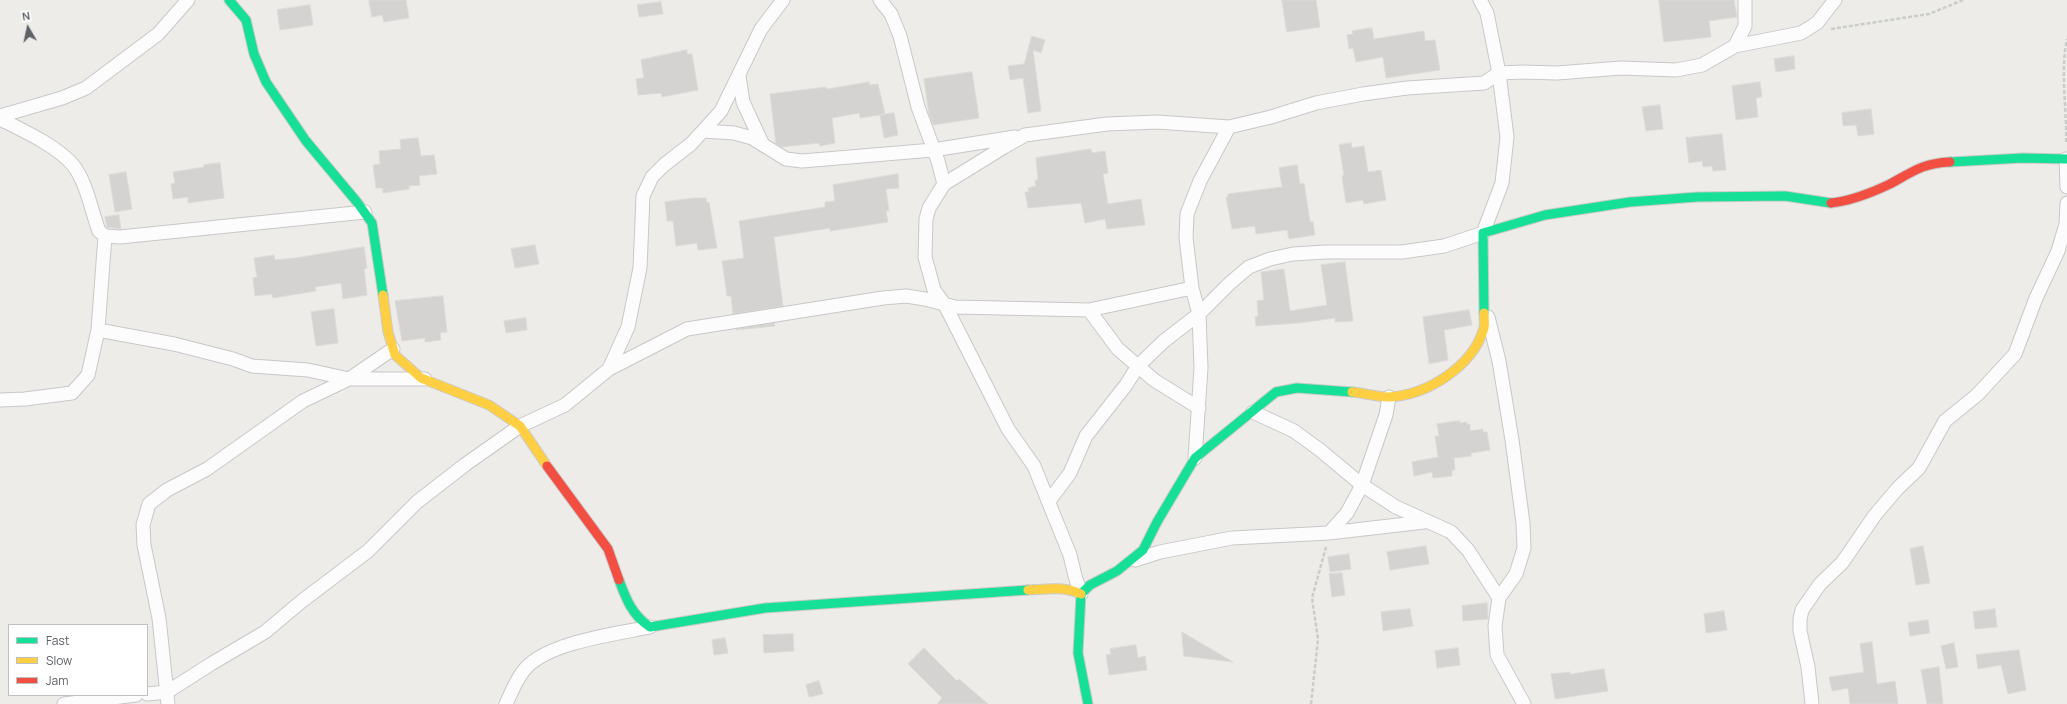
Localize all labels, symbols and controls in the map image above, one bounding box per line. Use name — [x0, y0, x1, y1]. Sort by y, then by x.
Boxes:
north arrow — [8, 8, 48, 48]
text: N — [21, 8, 31, 24]
legend — [8, 624, 148, 696]
text: Fast — [46, 632, 70, 649]
text: Slow — [46, 652, 72, 669]
text: Jam — [46, 672, 68, 689]

